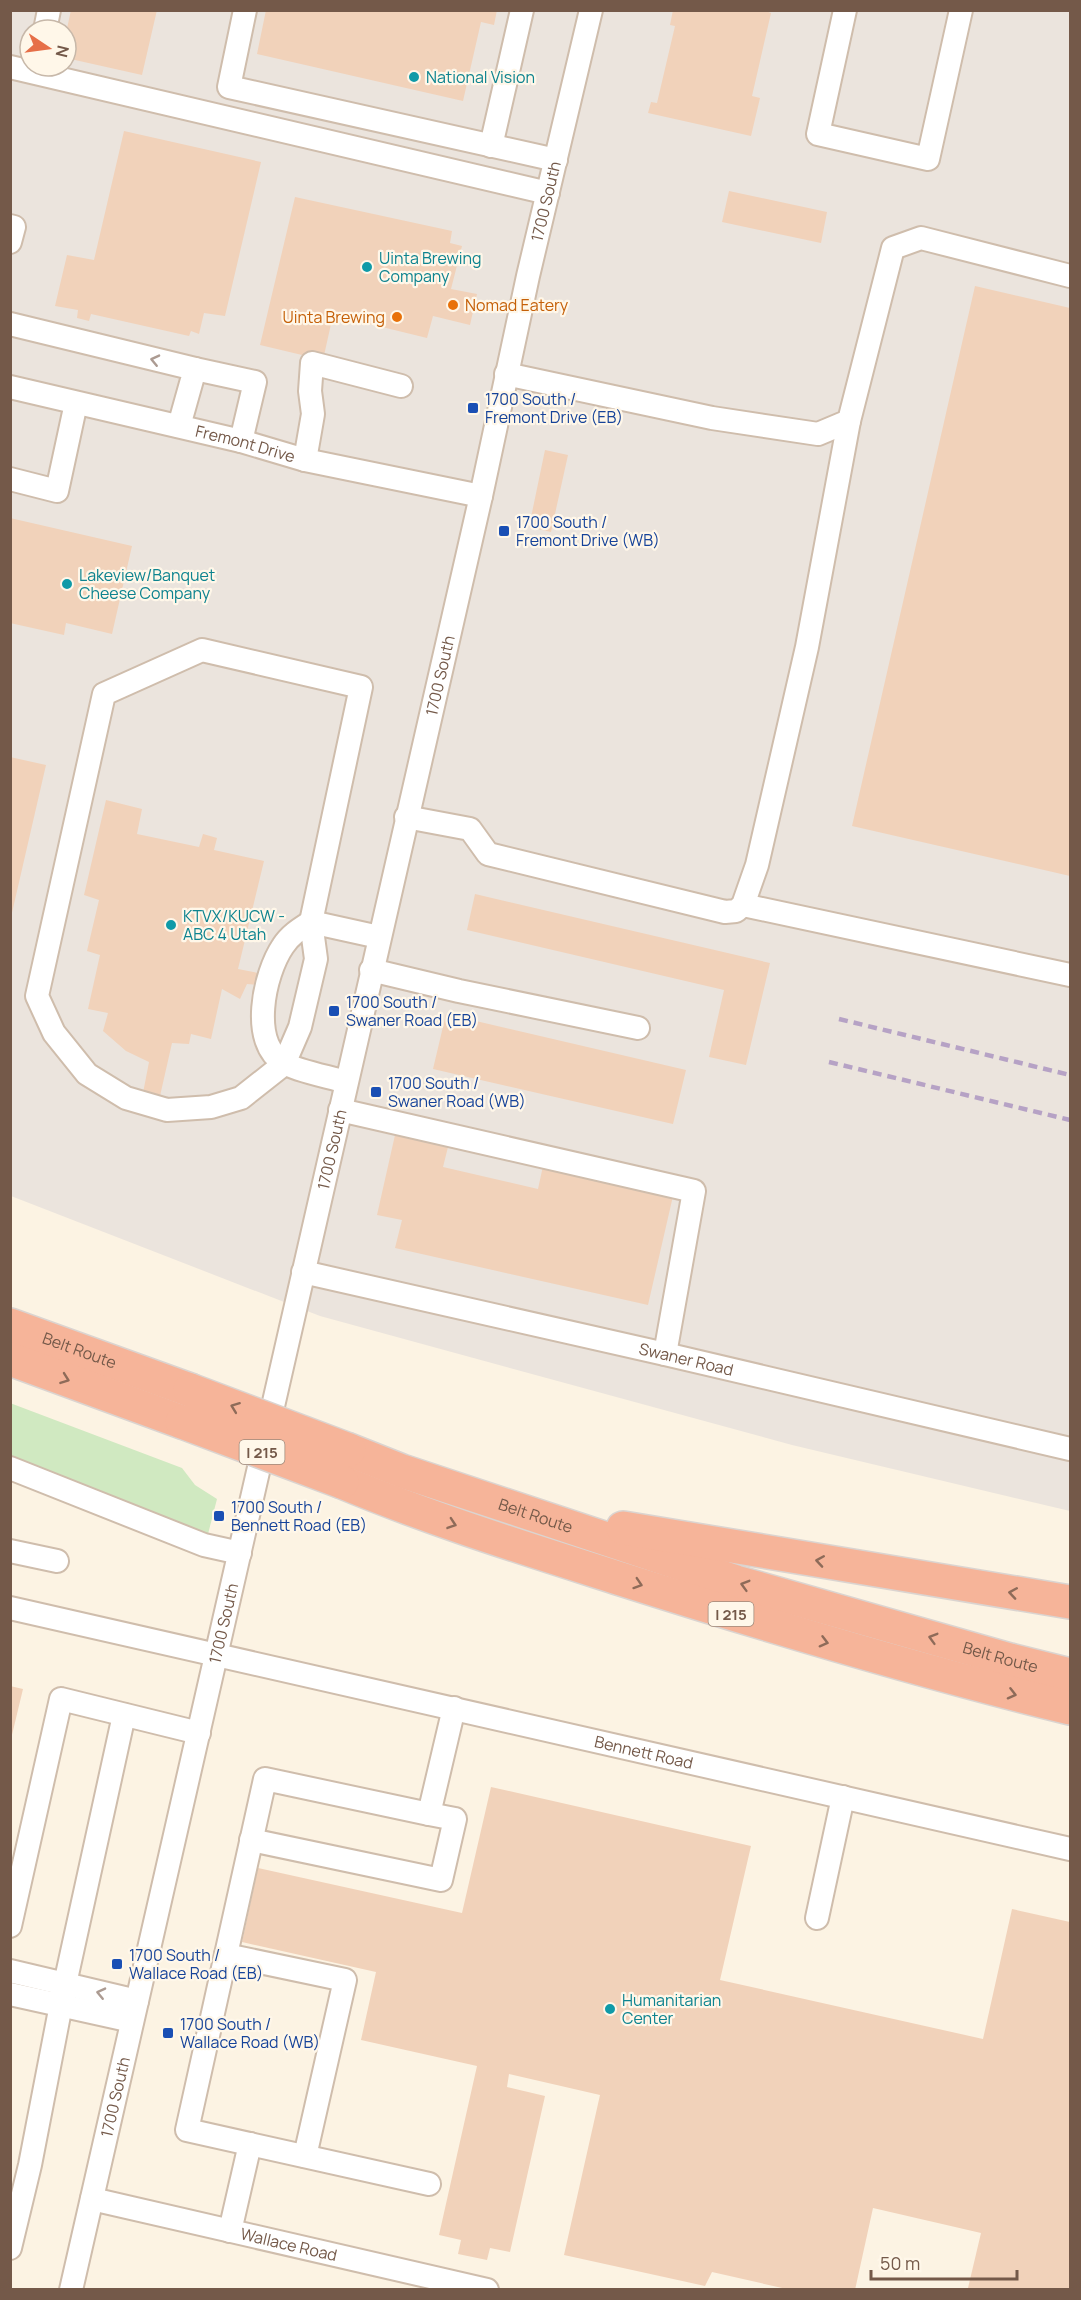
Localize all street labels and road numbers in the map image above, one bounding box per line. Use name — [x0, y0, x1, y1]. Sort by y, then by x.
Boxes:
street label: 1700 South — [526, 159, 566, 244]
street label: Fremont Drive — [193, 420, 298, 467]
street label: 1700 South — [420, 633, 460, 718]
street label: 1700 South — [312, 1107, 352, 1192]
street label: Belt Route — [40, 1327, 120, 1374]
street label: Swaner Road — [637, 1337, 736, 1381]
road number: I 215 — [240, 1440, 284, 1464]
street label: Belt Route — [496, 1493, 576, 1538]
street label: 1700 South — [204, 1581, 243, 1666]
road number: I 215 — [708, 1602, 754, 1626]
street label: Belt Route — [960, 1636, 1040, 1678]
street label: Bennett Road — [592, 1730, 695, 1774]
street label: 1700 South — [95, 2055, 135, 2139]
street label: Wallace Road — [238, 2223, 339, 2266]

